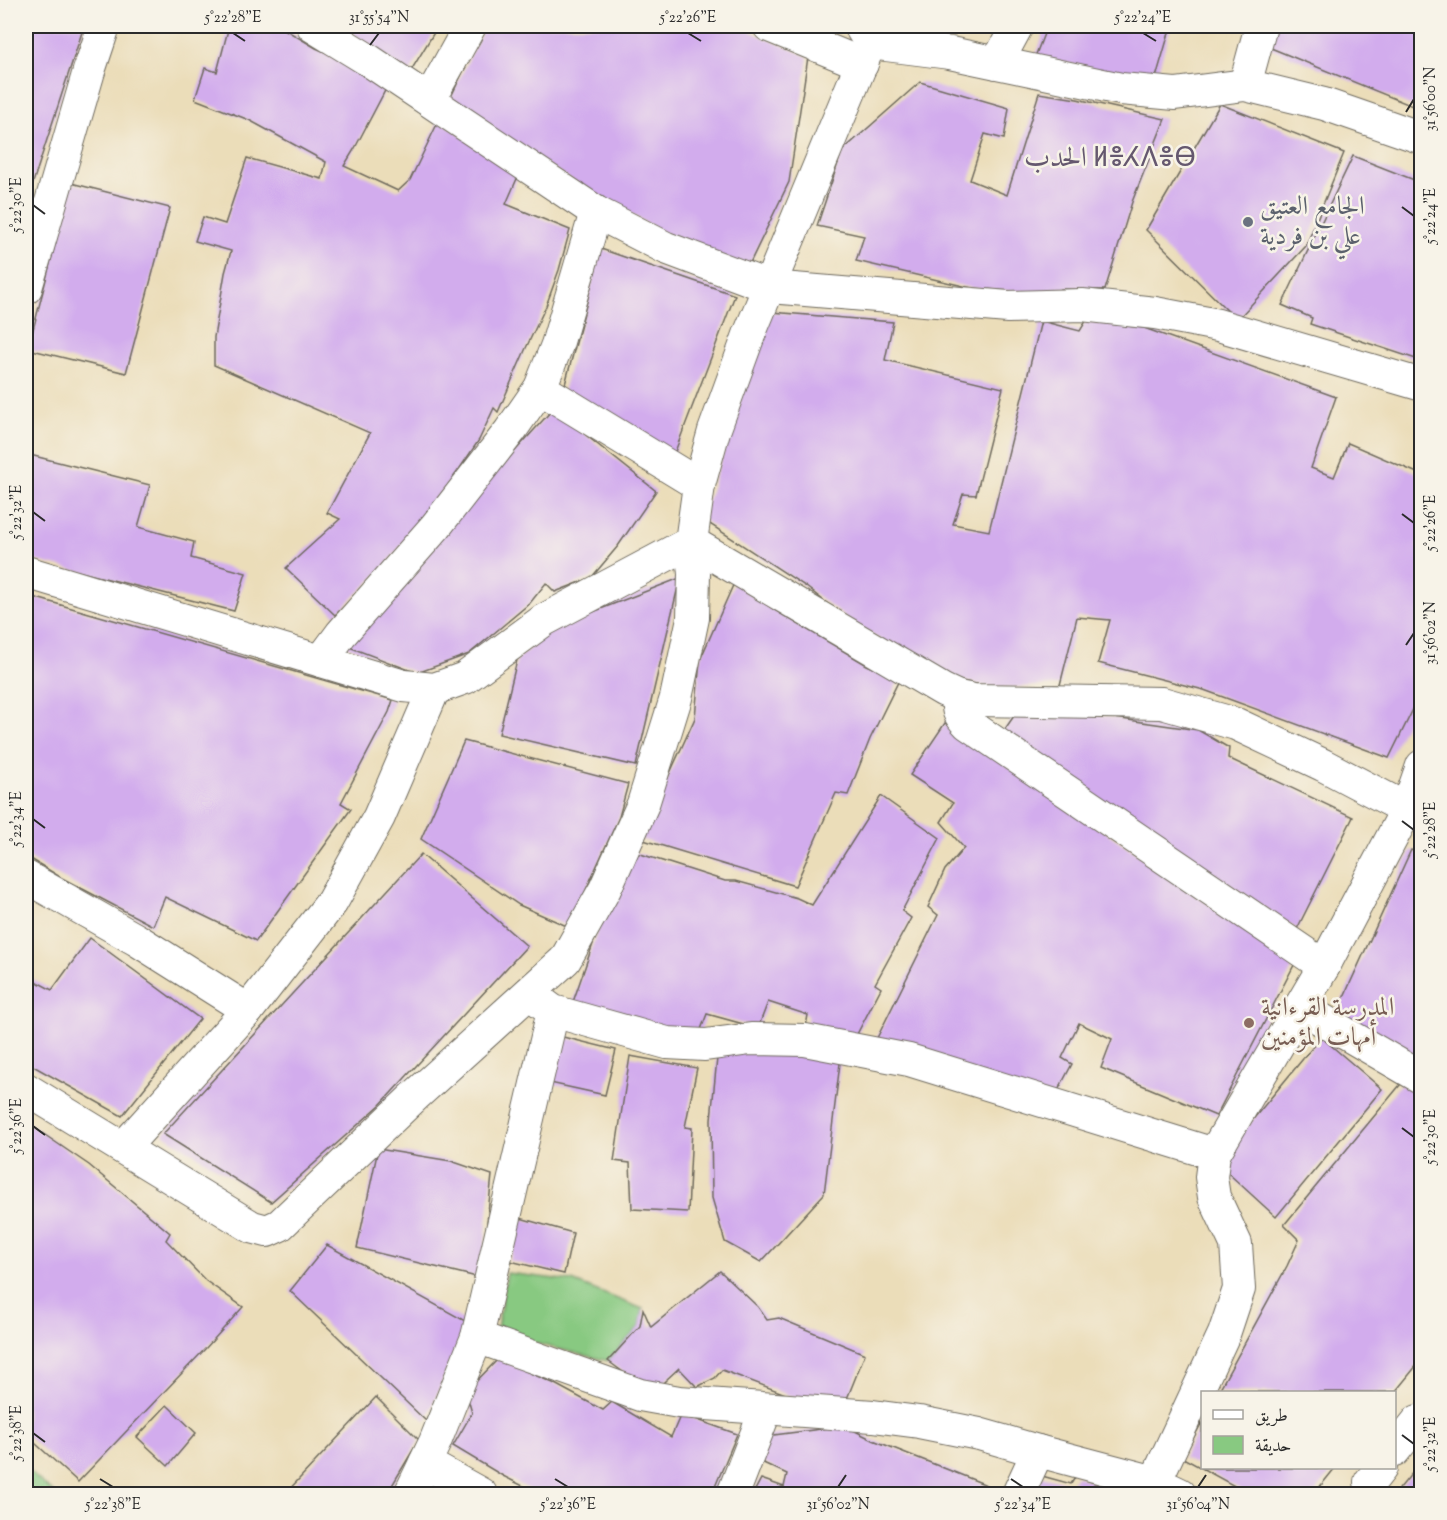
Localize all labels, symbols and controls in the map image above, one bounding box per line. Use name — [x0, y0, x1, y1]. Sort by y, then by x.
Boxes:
text: 5°22'28"E — [204, 8, 261, 29]
text: 31°55'54"N — [349, 8, 409, 29]
text: 5°22'26"E — [659, 8, 716, 29]
text: 5°22'24"E — [1114, 8, 1171, 29]
text: 31°56'00"N — [1421, 67, 1442, 131]
district label: الحدب ⵍⴻⵃⴷⴻⴱ — [1024, 139, 1196, 179]
text: 5°22'30"E — [7, 177, 28, 234]
text: 5°22'24"E — [1421, 188, 1442, 245]
place label: الجامع العتيق علي بن فردية — [1260, 189, 1365, 260]
marker: الجامع العتيق علي بن فردية — [1241, 215, 1255, 229]
text: 5°22'32"E — [7, 485, 28, 540]
text: 5°22'26"E — [1421, 495, 1442, 552]
text: 31°56'02"N — [1421, 601, 1442, 665]
text: 5°22'34"E — [7, 791, 28, 848]
text: 5°22'28"E — [1421, 802, 1442, 859]
place label: المدرسة القرءانية أمهات المؤمنين — [1261, 990, 1394, 1057]
marker: المدرسة القرءانية أمهات المؤمنين — [1242, 1016, 1256, 1030]
text: 5°22'36"E — [7, 1098, 28, 1155]
text: 5°22'30"E — [1421, 1109, 1442, 1166]
legend — [1201, 1391, 1396, 1469]
text: طريق — [1255, 1404, 1288, 1430]
text: 5°22'38"E — [7, 1405, 28, 1462]
text: 5°22'32"E — [1421, 1417, 1442, 1472]
text: حديقة — [1255, 1434, 1291, 1460]
text: 5°22'38"E — [84, 1495, 141, 1516]
text: 5°22'36"E — [539, 1495, 596, 1516]
text: 31°56'02"N — [806, 1495, 870, 1516]
text: 5°22'34"E — [994, 1495, 1051, 1516]
text: 31°56'04"N — [1166, 1495, 1230, 1516]

